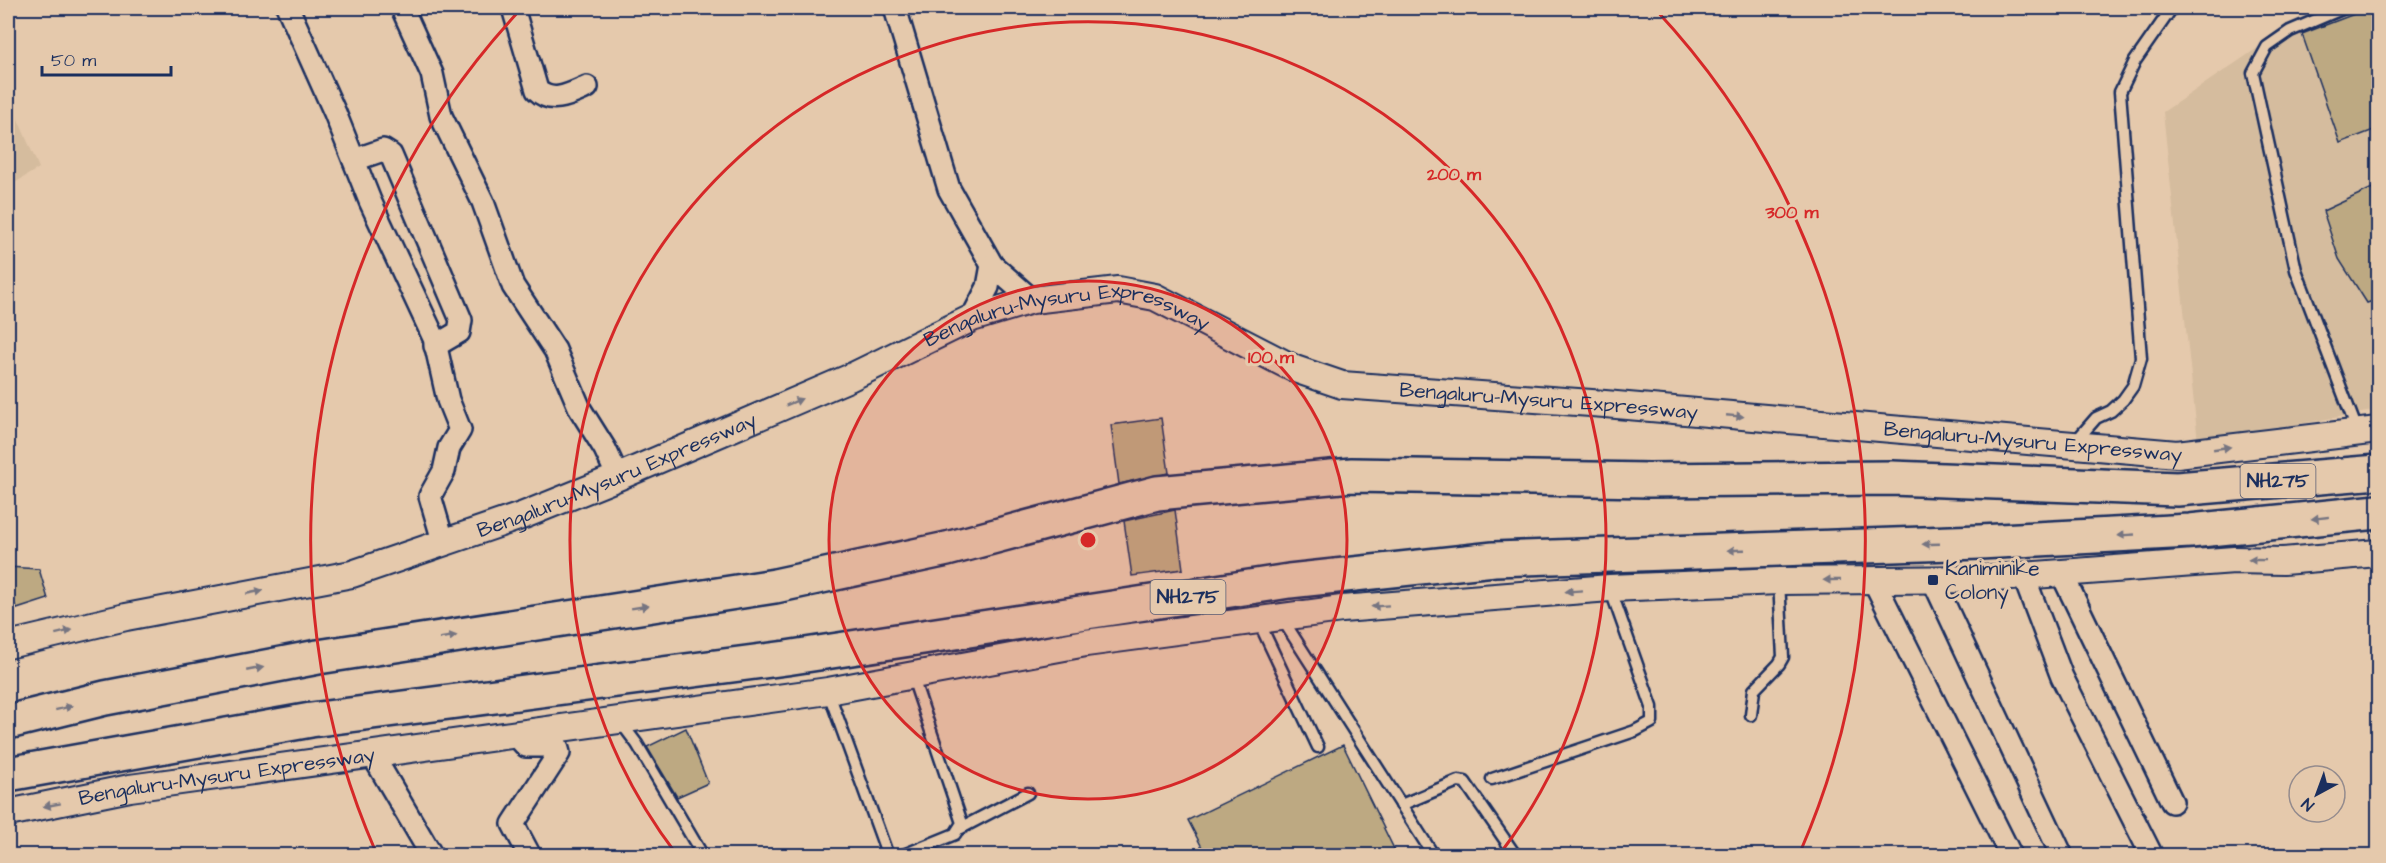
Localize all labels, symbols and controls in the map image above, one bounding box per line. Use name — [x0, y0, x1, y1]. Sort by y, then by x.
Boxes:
scale bar — [42, 39, 171, 77]
text: 50 m — [51, 48, 96, 73]
text: 200 m — [1426, 162, 1482, 187]
text: 300 m — [1764, 200, 1820, 225]
text: Bengaluru-Mysuru Expressway — [919, 275, 1215, 354]
street label: Bengaluru-Mysuru Expressway — [917, 318, 1217, 358]
text: 100 m — [1248, 345, 1295, 370]
street label: Bengaluru-Mysuru Expressway — [1399, 375, 1700, 429]
one-way arrow — [785, 397, 803, 406]
street label: Bengaluru-Mysuru Expressway — [473, 405, 762, 545]
one-way arrow — [1726, 411, 1745, 421]
street label: Bengaluru-Mysuru Expressway — [1883, 414, 2184, 471]
one-way arrow — [2213, 444, 2232, 453]
road number: NH275 — [2240, 464, 2316, 498]
one-way arrow — [2311, 513, 2330, 523]
centre of rings — [1078, 530, 1098, 550]
one-way arrow — [2117, 530, 2136, 539]
one-way arrow — [1922, 539, 1941, 548]
one-way arrow — [1727, 546, 1746, 555]
place label: Kaniminike Colony — [1945, 554, 2040, 609]
one-way arrow — [2248, 555, 2267, 565]
marker: Kaniminike Colony — [1926, 573, 1940, 587]
one-way arrow — [1823, 575, 1842, 584]
road number: NH275 — [1150, 580, 1226, 614]
one-way arrow — [1565, 586, 1584, 596]
one-way arrow — [246, 587, 265, 596]
one-way arrow — [1370, 601, 1389, 610]
one-way arrow — [631, 602, 650, 611]
one-way arrow — [55, 626, 74, 636]
one-way arrow — [438, 632, 457, 641]
one-way arrow — [246, 664, 265, 673]
one-way arrow — [55, 702, 74, 712]
street label: Bengaluru-Mysuru Expressway — [76, 740, 377, 813]
north arrow — [2287, 764, 2347, 824]
text: N — [2297, 793, 2319, 816]
one-way arrow — [42, 801, 61, 810]

